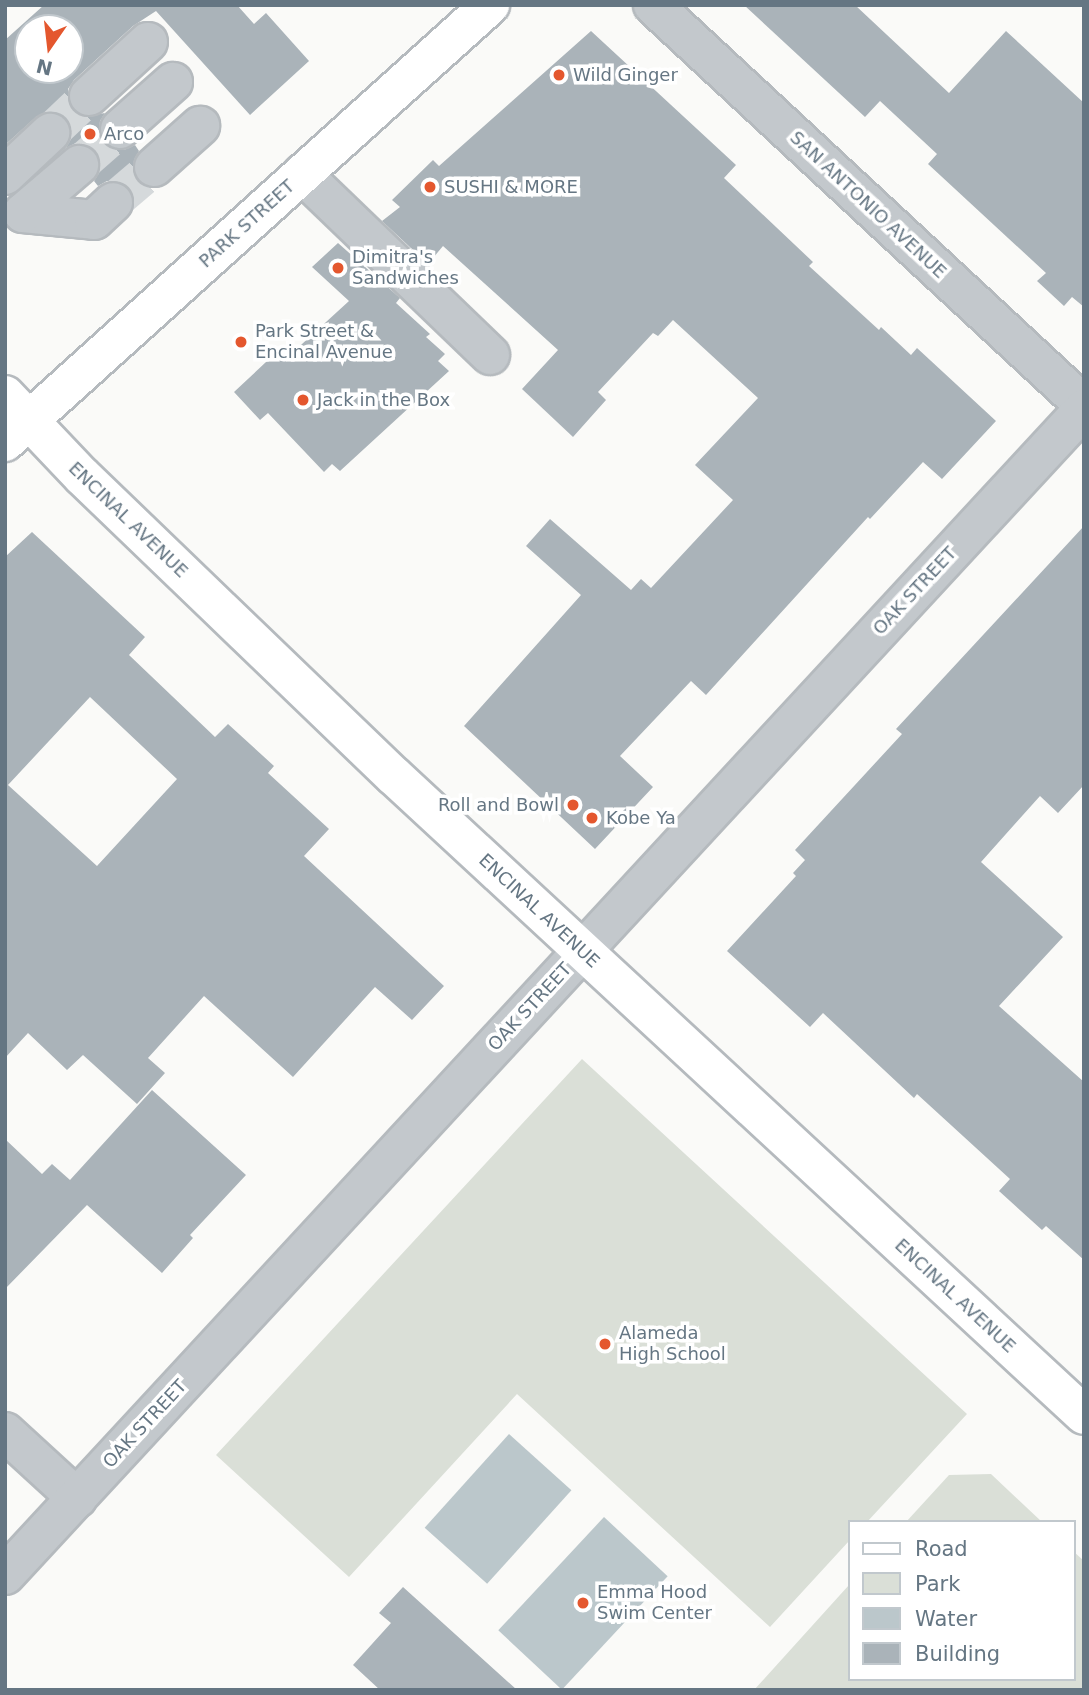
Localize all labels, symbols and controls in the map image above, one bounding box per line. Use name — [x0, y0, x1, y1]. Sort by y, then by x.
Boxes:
north arrow — [14, 14, 84, 84]
text: N — [34, 55, 55, 80]
place label: Wild Ginger — [573, 64, 678, 86]
marker: Wild Ginger — [551, 67, 567, 83]
place label: Arco — [104, 123, 144, 145]
marker: Arco — [82, 126, 98, 142]
street label: SAN ANTONIO AVENUE — [785, 127, 951, 283]
street label: PARK STREET — [195, 176, 299, 272]
place label: SUSHI & MORE — [444, 176, 578, 198]
marker: SUSHI & MORE — [422, 179, 438, 195]
place label: Dimitra's Sandwiches — [352, 247, 459, 290]
marker: Dimitra's Sandwiches — [330, 260, 346, 276]
place label: Park Street & Encinal Avenue — [255, 321, 393, 364]
marker: Park Street & Encinal Avenue — [233, 334, 249, 350]
place label: Jack in the Box — [317, 389, 450, 411]
marker: Jack in the Box — [295, 392, 311, 408]
street label: ENCINAL AVENUE — [64, 458, 192, 582]
street label: OAK STREET — [869, 543, 961, 639]
place label: Roll and Bowl — [438, 794, 559, 816]
marker: Roll and Bowl — [565, 797, 581, 813]
place label: Kobe Ya — [606, 807, 676, 829]
marker: Kobe Ya — [584, 810, 600, 826]
street label: ENCINAL AVENUE — [474, 850, 604, 972]
street label: OAK STREET — [484, 959, 576, 1055]
street label: ENCINAL AVENUE — [890, 1235, 1020, 1357]
place label: Alameda High School — [619, 1323, 726, 1366]
marker: Alameda High School — [597, 1336, 613, 1352]
street label: OAK STREET — [99, 1376, 191, 1472]
legend — [848, 1520, 1075, 1681]
text: Road — [915, 1537, 968, 1561]
text: Park — [915, 1572, 960, 1596]
place label: Emma Hood Swim Center — [597, 1582, 712, 1624]
marker: Emma Hood Swim Center — [575, 1595, 591, 1611]
text: Water — [915, 1607, 977, 1631]
text: Building — [915, 1642, 1000, 1666]

